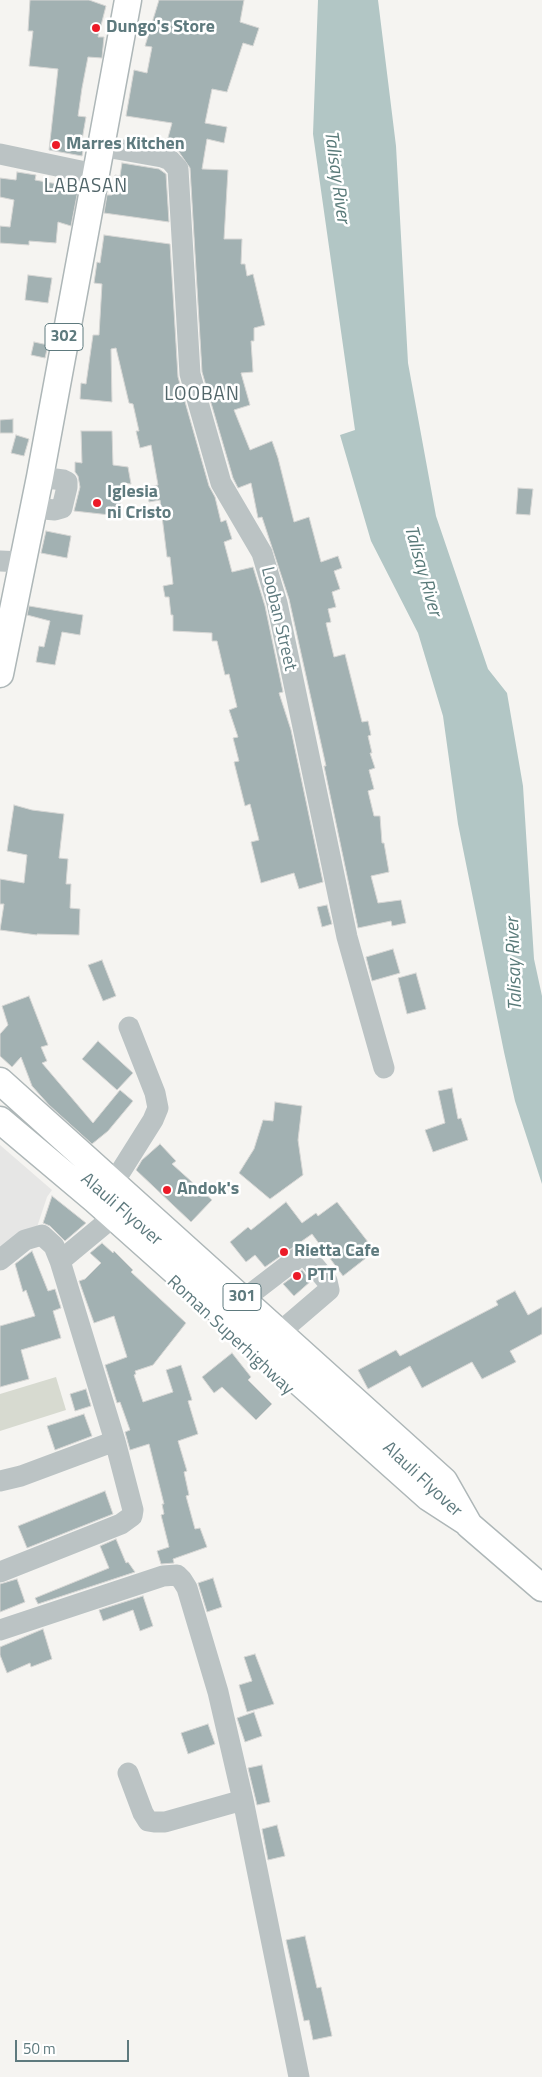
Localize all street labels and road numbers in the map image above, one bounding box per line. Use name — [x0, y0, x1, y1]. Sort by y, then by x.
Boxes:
road number: 302 — [45, 324, 83, 351]
street label: Looban Street — [256, 565, 300, 673]
street label: Alauli Flyover — [76, 1169, 166, 1251]
street label: Roman Superhighway — [162, 1272, 298, 1400]
road number: 301 — [223, 1284, 261, 1310]
street label: Alauli Flyover — [378, 1438, 466, 1522]

